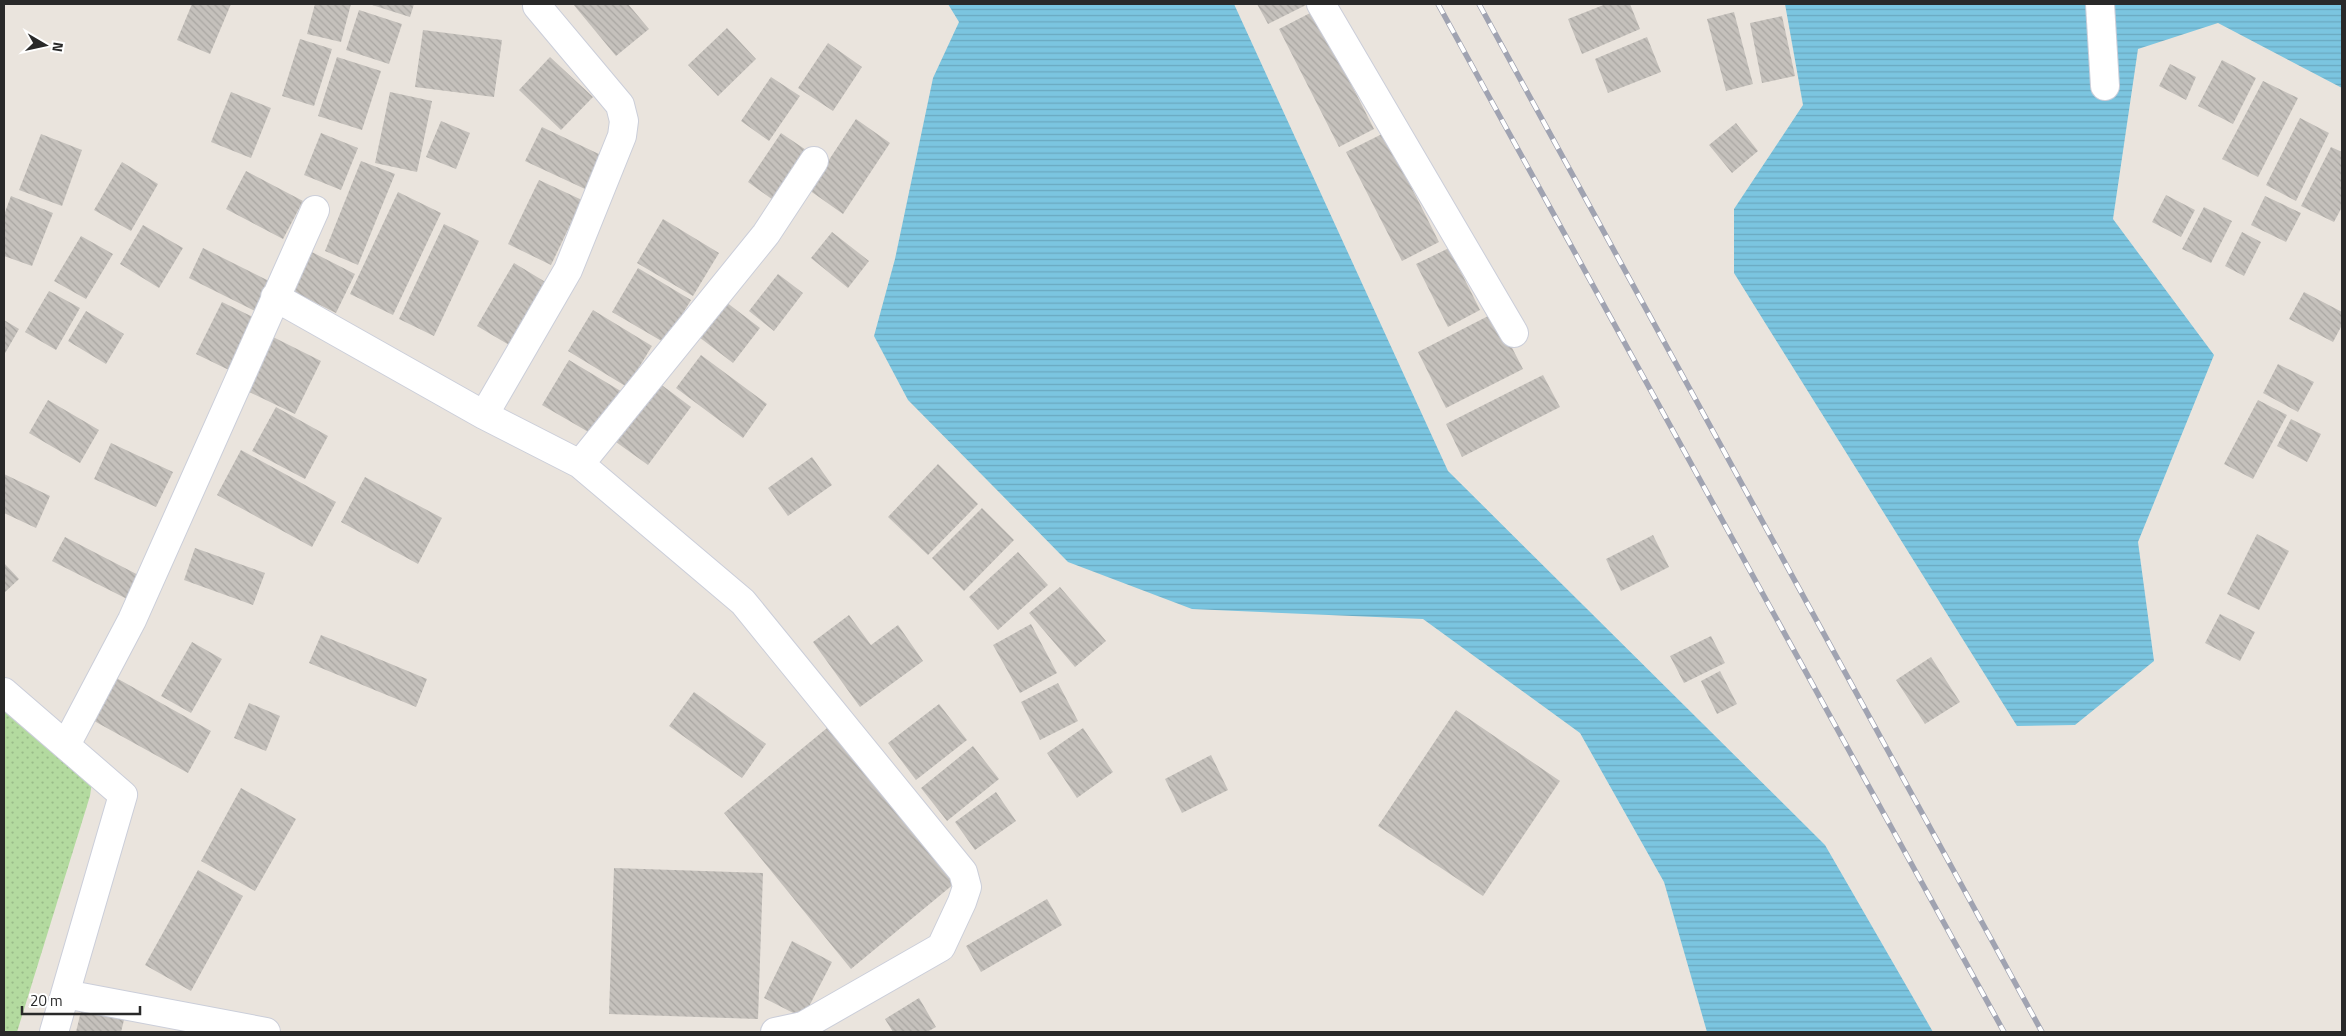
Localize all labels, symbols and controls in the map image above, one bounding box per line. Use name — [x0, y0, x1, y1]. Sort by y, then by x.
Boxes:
north arrow — [20, 20, 70, 70]
text: N — [47, 41, 69, 54]
scale bar — [22, 984, 140, 1016]
text: 20 m — [30, 989, 63, 1012]

